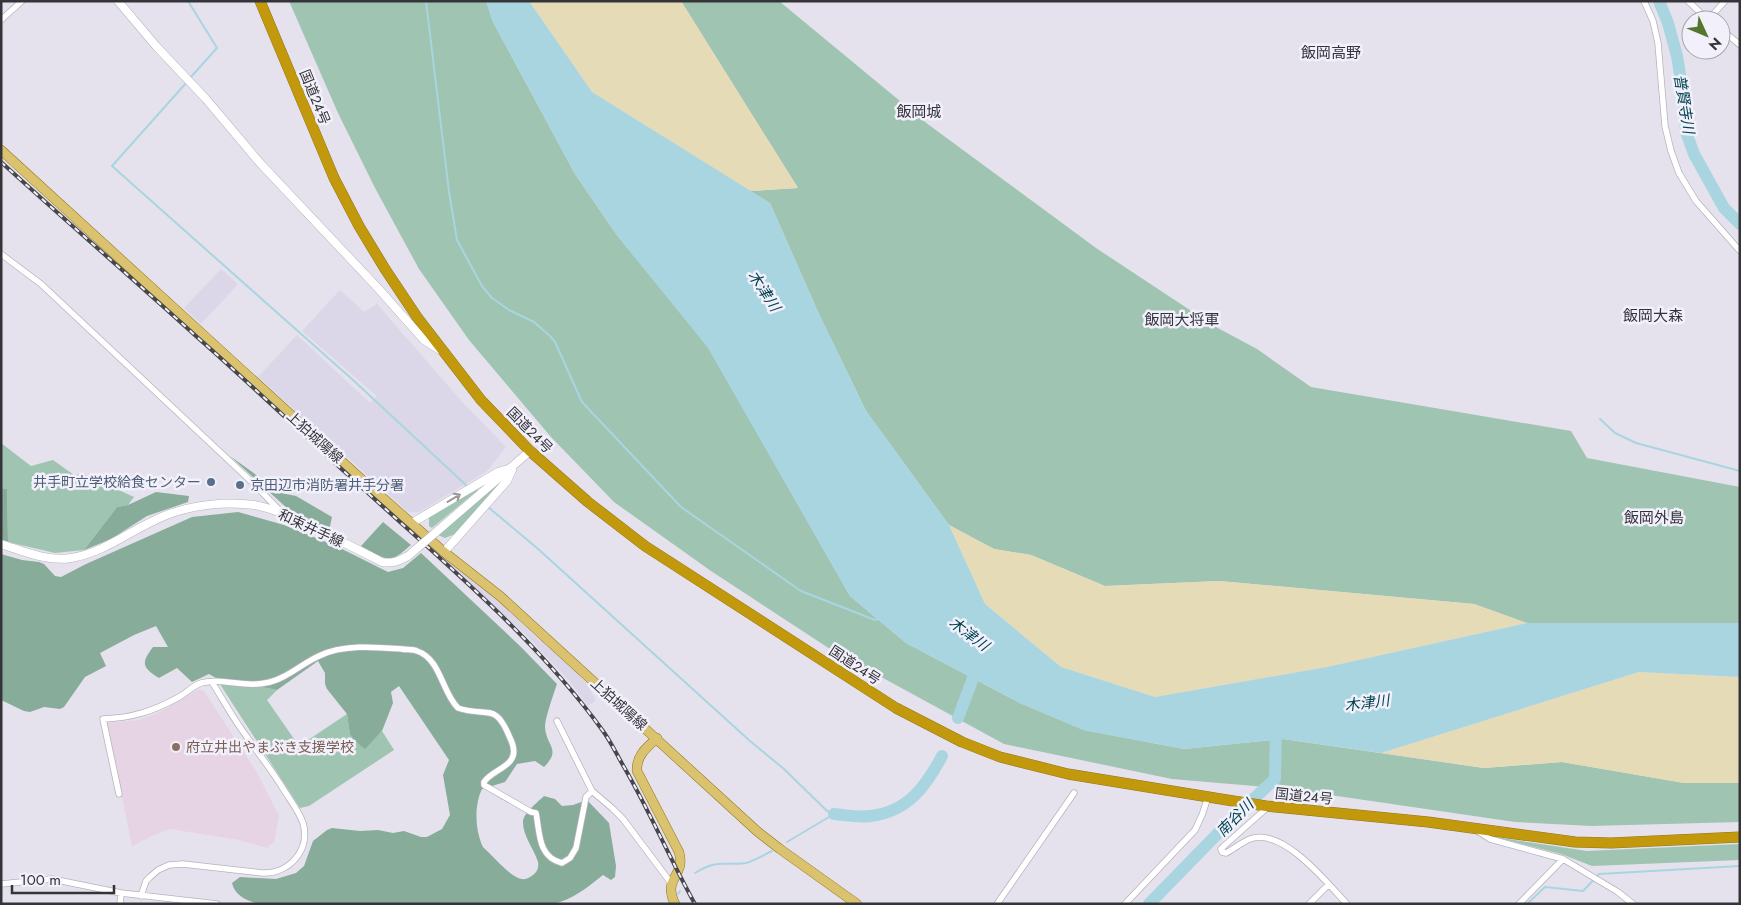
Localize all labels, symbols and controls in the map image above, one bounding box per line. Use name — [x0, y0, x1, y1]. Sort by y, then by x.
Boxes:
north arrow — [1681, 10, 1731, 60]
text: N — [1704, 33, 1726, 55]
district label: 飯岡高野 — [1301, 42, 1361, 64]
street label: 国道24号 — [295, 66, 335, 128]
water label: 普賢寺川 — [1668, 73, 1700, 137]
district label: 飯岡城 — [896, 101, 942, 123]
water label: 木津川 — [743, 266, 787, 318]
district label: 飯岡大森 — [1623, 305, 1683, 327]
district label: 飯岡大将軍 — [1144, 309, 1220, 331]
street label: 国道24号 — [502, 402, 558, 458]
street label: 上狛城陽線 — [282, 406, 348, 468]
place label: 井手町立学校給食センター — [33, 472, 201, 492]
place label: 京田辺市消防署井手分署 — [250, 475, 404, 495]
marker: 井手町立学校給食センター — [205, 476, 217, 488]
marker: 京田辺市消防署井手分署 — [234, 479, 246, 491]
one-way arrow — [447, 492, 461, 502]
street label: 和束井手線 — [275, 504, 347, 552]
district label: 飯岡外島 — [1624, 507, 1684, 529]
water label: 木津川 — [944, 612, 995, 658]
street label: 国道24号 — [825, 641, 885, 689]
street label: 上狛城陽線 — [586, 673, 652, 735]
water label: 木津川 — [1343, 689, 1393, 717]
place label: 府立井出やまぶき支援学校 — [186, 737, 354, 757]
marker: 府立井出やまぶき支援学校 — [170, 741, 182, 753]
street label: 国道24号 — [1274, 783, 1334, 809]
water label: 南谷川 — [1211, 793, 1260, 842]
scale bar — [12, 862, 115, 894]
text: 100 m — [20, 869, 61, 891]

